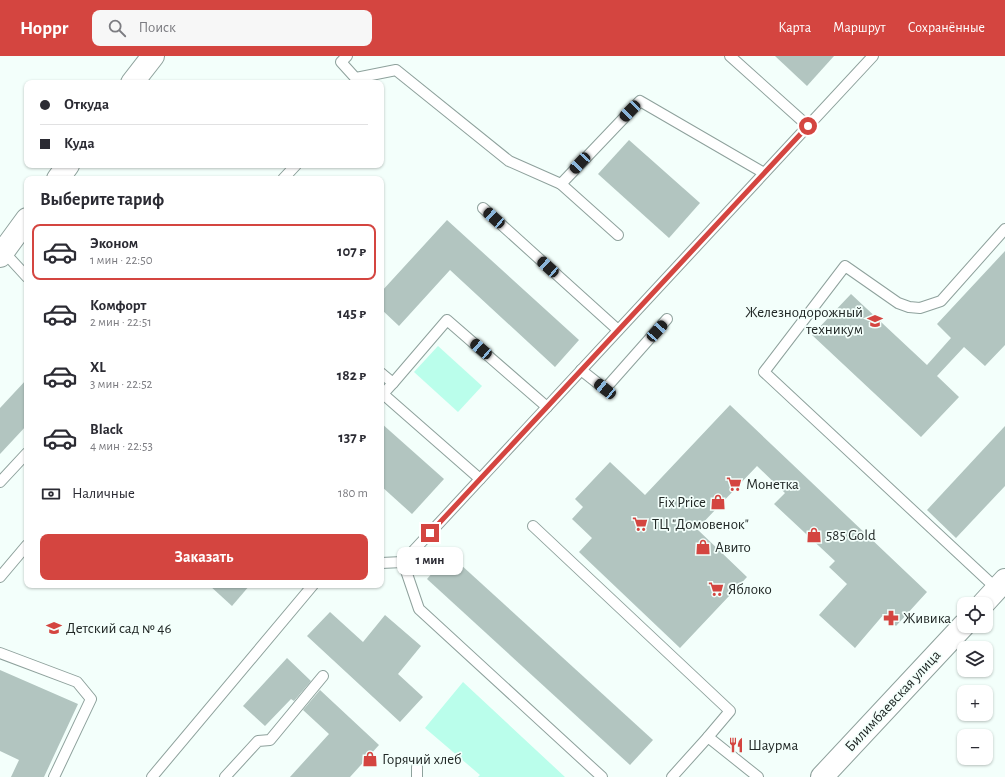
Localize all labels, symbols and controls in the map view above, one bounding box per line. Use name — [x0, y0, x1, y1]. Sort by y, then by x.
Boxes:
search box — [92, 10, 372, 46]
icon: search — [106, 17, 128, 39]
text: Hoppr — [20, 19, 68, 38]
text: Поиск — [138, 20, 176, 35]
text: Карта — [778, 21, 811, 35]
text: Маршрут — [833, 21, 886, 35]
text: Сохранённые — [908, 21, 985, 35]
text: Откуда — [64, 97, 109, 112]
car — [617, 98, 643, 124]
route start — [799, 117, 817, 135]
text: Куда — [64, 136, 95, 151]
car — [567, 150, 593, 176]
text: Выберите тариф — [40, 191, 164, 209]
car — [481, 206, 507, 230]
icon: car — [42, 234, 78, 270]
text: Эконом — [90, 236, 138, 251]
text: 107 ₽ — [337, 244, 366, 259]
text: 1 мин · 22:50 — [90, 254, 153, 267]
car — [535, 255, 561, 279]
icon: car — [42, 296, 78, 332]
text: Комфорт — [90, 298, 146, 313]
place label: Железнодорожный техникум — [745, 305, 863, 337]
text: 145 ₽ — [337, 306, 366, 321]
school or university icon: Железнодорожный техникум — [866, 312, 884, 330]
text: 2 мин · 22:51 — [90, 316, 152, 329]
car — [645, 318, 669, 344]
car — [468, 337, 494, 361]
icon: car — [42, 358, 78, 394]
text: XL — [90, 360, 106, 375]
text: 182 ₽ — [337, 368, 366, 383]
car — [592, 377, 618, 401]
text: 3 мин · 22:52 — [90, 378, 153, 391]
icon: car — [42, 420, 78, 456]
text: Black — [90, 422, 123, 437]
text: 137 ₽ — [338, 430, 366, 445]
text: 4 мин · 22:53 — [90, 440, 153, 453]
supermarket icon: Монетка — [725, 475, 743, 493]
place label: Монетка — [746, 477, 799, 492]
icon: cash — [40, 483, 62, 505]
text: Наличные — [72, 486, 135, 501]
text: 180 m — [338, 487, 368, 500]
shop icon: Fix Price — [709, 493, 727, 511]
place label: Fix Price — [658, 495, 706, 510]
supermarket icon: ТЦ "Домовенок" — [631, 515, 649, 533]
place label: ТЦ "Домовенок" — [652, 517, 749, 532]
route end — [421, 524, 439, 542]
shop icon: 585 Gold — [805, 526, 823, 544]
place label: 585 Gold — [826, 528, 876, 543]
button: Заказать — [40, 534, 368, 580]
shop icon: Авито — [694, 538, 712, 556]
place label: Авито — [715, 540, 751, 555]
callout: 1 мин — [397, 547, 463, 575]
text: 1 мин — [416, 554, 445, 567]
supermarket icon: Яблоко — [707, 580, 725, 598]
place label: Яблоко — [728, 582, 772, 597]
map controls — [957, 597, 993, 765]
button: locate — [957, 597, 993, 633]
pharmacy icon: Живика — [882, 609, 900, 627]
place label: Живика — [903, 611, 951, 626]
school or university icon: Детский сад № 46 — [45, 619, 63, 637]
place label: Детский сад № 46 — [66, 621, 172, 636]
button: layers — [957, 641, 993, 677]
street label: Билимбаевская улица — [842, 647, 944, 755]
button: + — [957, 685, 993, 721]
button: − — [957, 729, 993, 765]
restaurant icon: Шаурма — [727, 736, 745, 754]
place label: Шаурма — [748, 738, 798, 753]
shop icon: Горячий хлеб — [361, 750, 379, 768]
place label: Горячий хлеб — [382, 752, 462, 767]

